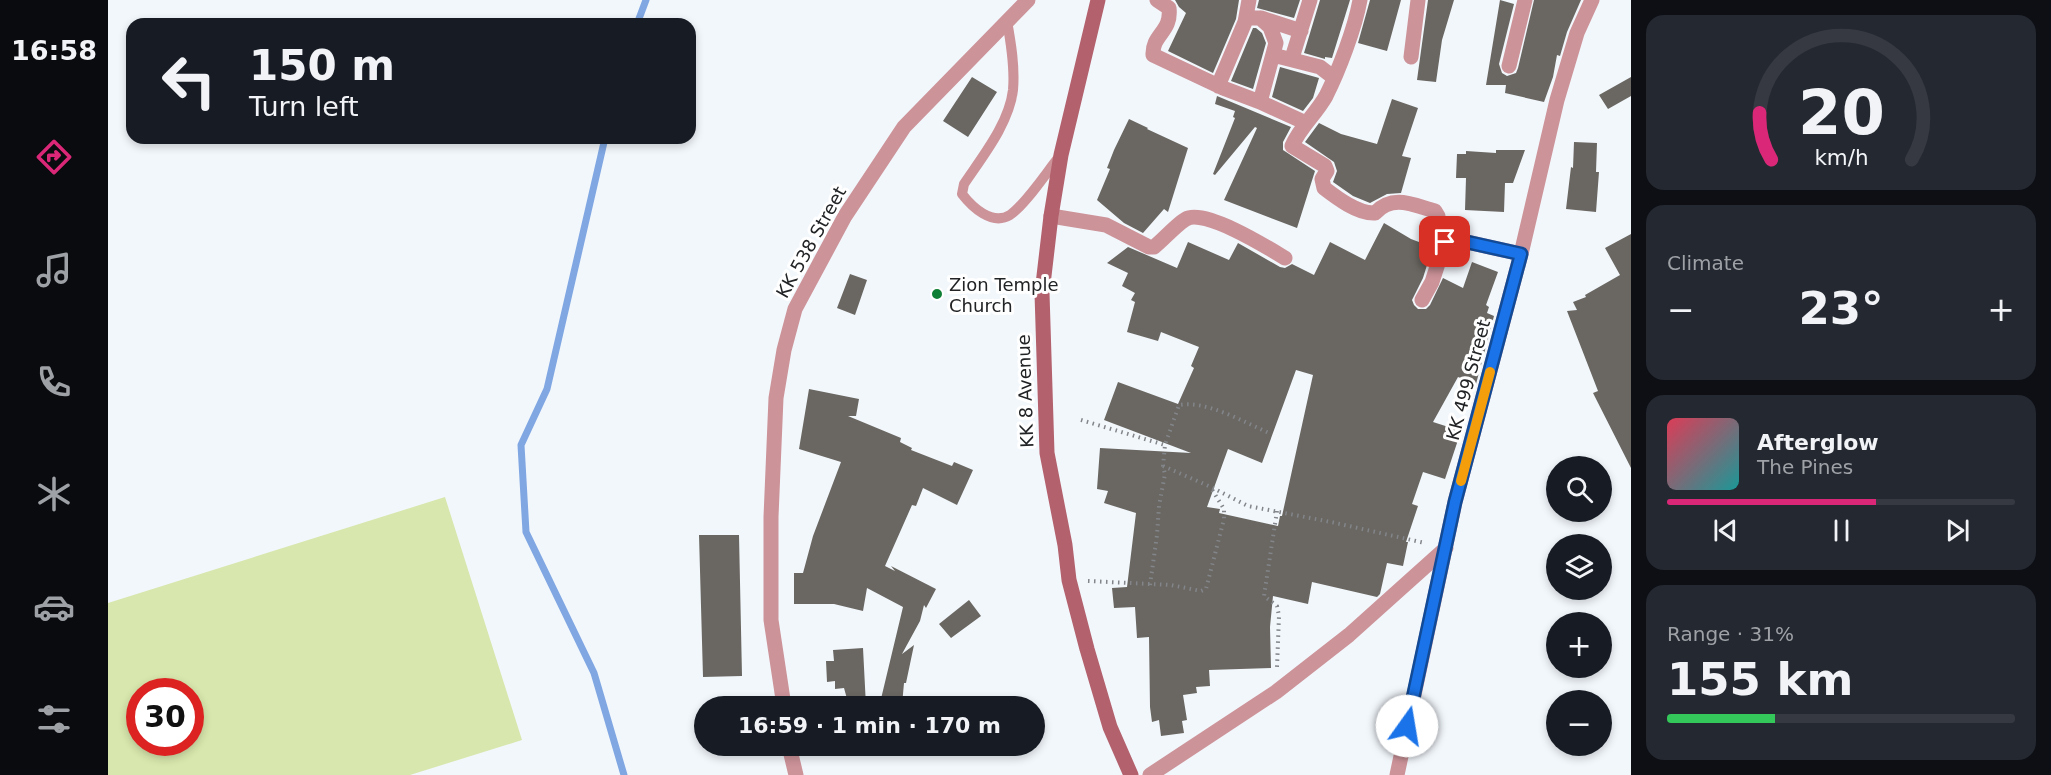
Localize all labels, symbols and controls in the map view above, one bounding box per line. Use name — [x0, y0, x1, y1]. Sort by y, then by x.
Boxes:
text: 16:58 — [11, 35, 97, 66]
text: 150 m — [249, 41, 395, 90]
icon: left — [150, 42, 228, 120]
text: 20 — [1798, 76, 1884, 149]
text: Turn left — [249, 91, 359, 122]
icon: directions — [33, 136, 75, 178]
text: km/h — [1814, 145, 1868, 170]
street label: KK 538 Street — [772, 183, 850, 301]
pin — [1419, 216, 1470, 267]
icon: arrive — [1428, 225, 1461, 258]
icon: music — [33, 249, 75, 291]
text: Climate — [1667, 251, 1744, 275]
place label: Zion Temple Church — [949, 274, 1059, 316]
text: 23° — [1798, 282, 1884, 335]
marker: Zion Temple Church — [930, 287, 944, 301]
text: − — [1667, 290, 1695, 329]
text: + — [1987, 290, 2015, 329]
street label: KK 499 Street — [1442, 317, 1494, 443]
street label: KK 8 Avenue — [1013, 334, 1037, 448]
icon: phone — [33, 361, 75, 403]
text: Afterglow — [1757, 430, 1879, 455]
text: The Pines — [1757, 455, 1853, 479]
map controls — [1546, 456, 1612, 756]
button: search — [1546, 456, 1612, 522]
icon: climate — [33, 473, 75, 515]
icon: previous — [1709, 514, 1742, 547]
icon: pause — [1825, 514, 1858, 547]
icon: next — [1941, 514, 1974, 547]
button: layers — [1546, 534, 1612, 600]
icon: car — [33, 586, 75, 628]
button: + — [1546, 612, 1612, 678]
text: Range · 31% — [1667, 622, 1794, 646]
text: 155 km — [1667, 653, 1853, 706]
speed limit sign: 30 — [126, 678, 204, 756]
button: − — [1546, 690, 1612, 756]
position arrow — [1375, 694, 1439, 758]
icon: filters — [33, 698, 75, 740]
text: 16:59 · 1 min · 170 m — [738, 713, 1001, 738]

